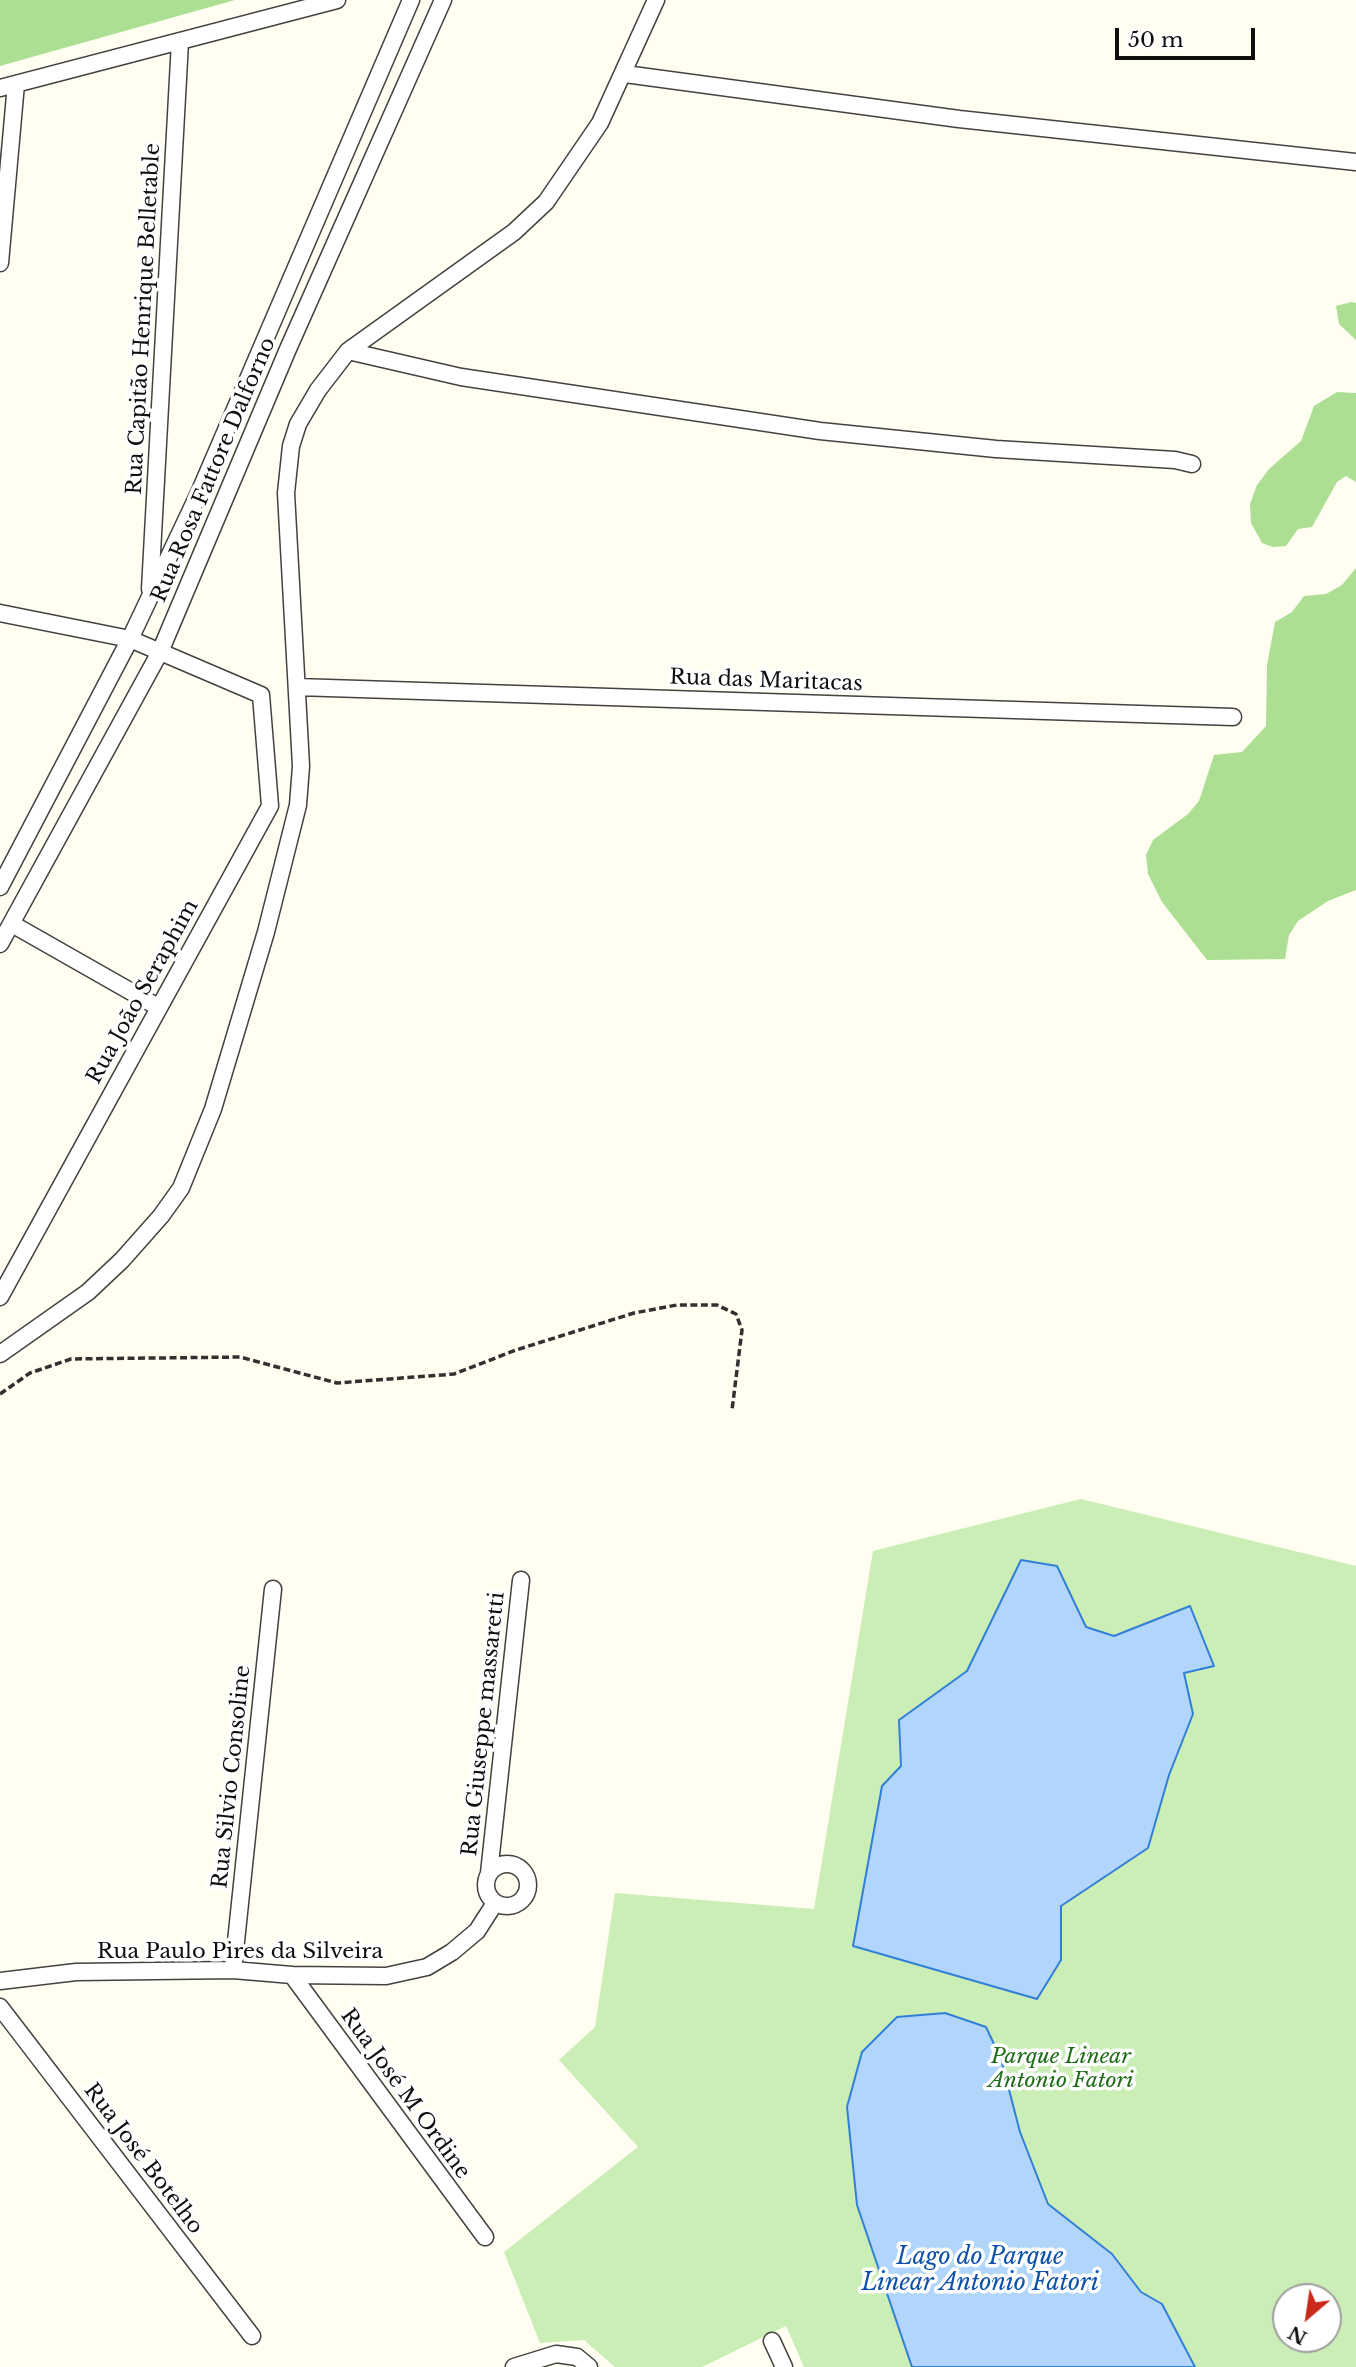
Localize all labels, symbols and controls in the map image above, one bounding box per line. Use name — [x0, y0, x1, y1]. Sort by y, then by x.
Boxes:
scale bar — [1118, 14, 1258, 58]
text: 50 m — [1128, 27, 1183, 53]
street label: Rua Capitão Henrique Belletable — [122, 143, 166, 495]
street label: Rua Rosa Fattore Dalforno — [147, 334, 281, 606]
street label: Rua das Maritacas — [669, 665, 863, 697]
street label: Rua João Seraphim — [82, 895, 204, 1089]
street label: Rua Giuseppe massaretti — [458, 1591, 510, 1857]
street label: Rua Silvio Consoline — [208, 1664, 256, 1890]
street label: Rua Paulo Pires da Silveira — [97, 1939, 383, 1965]
street label: Rua José M Ordine — [335, 2004, 475, 2184]
park label: Parque Linear Antonio Fatori — [989, 2044, 1133, 2094]
street label: Rua José Botelho — [78, 2079, 208, 2239]
water label: Lago do Parque Linear Antonio Fatori — [861, 2244, 1099, 2298]
north arrow — [1272, 2283, 1342, 2353]
text: N — [1284, 2321, 1311, 2349]

